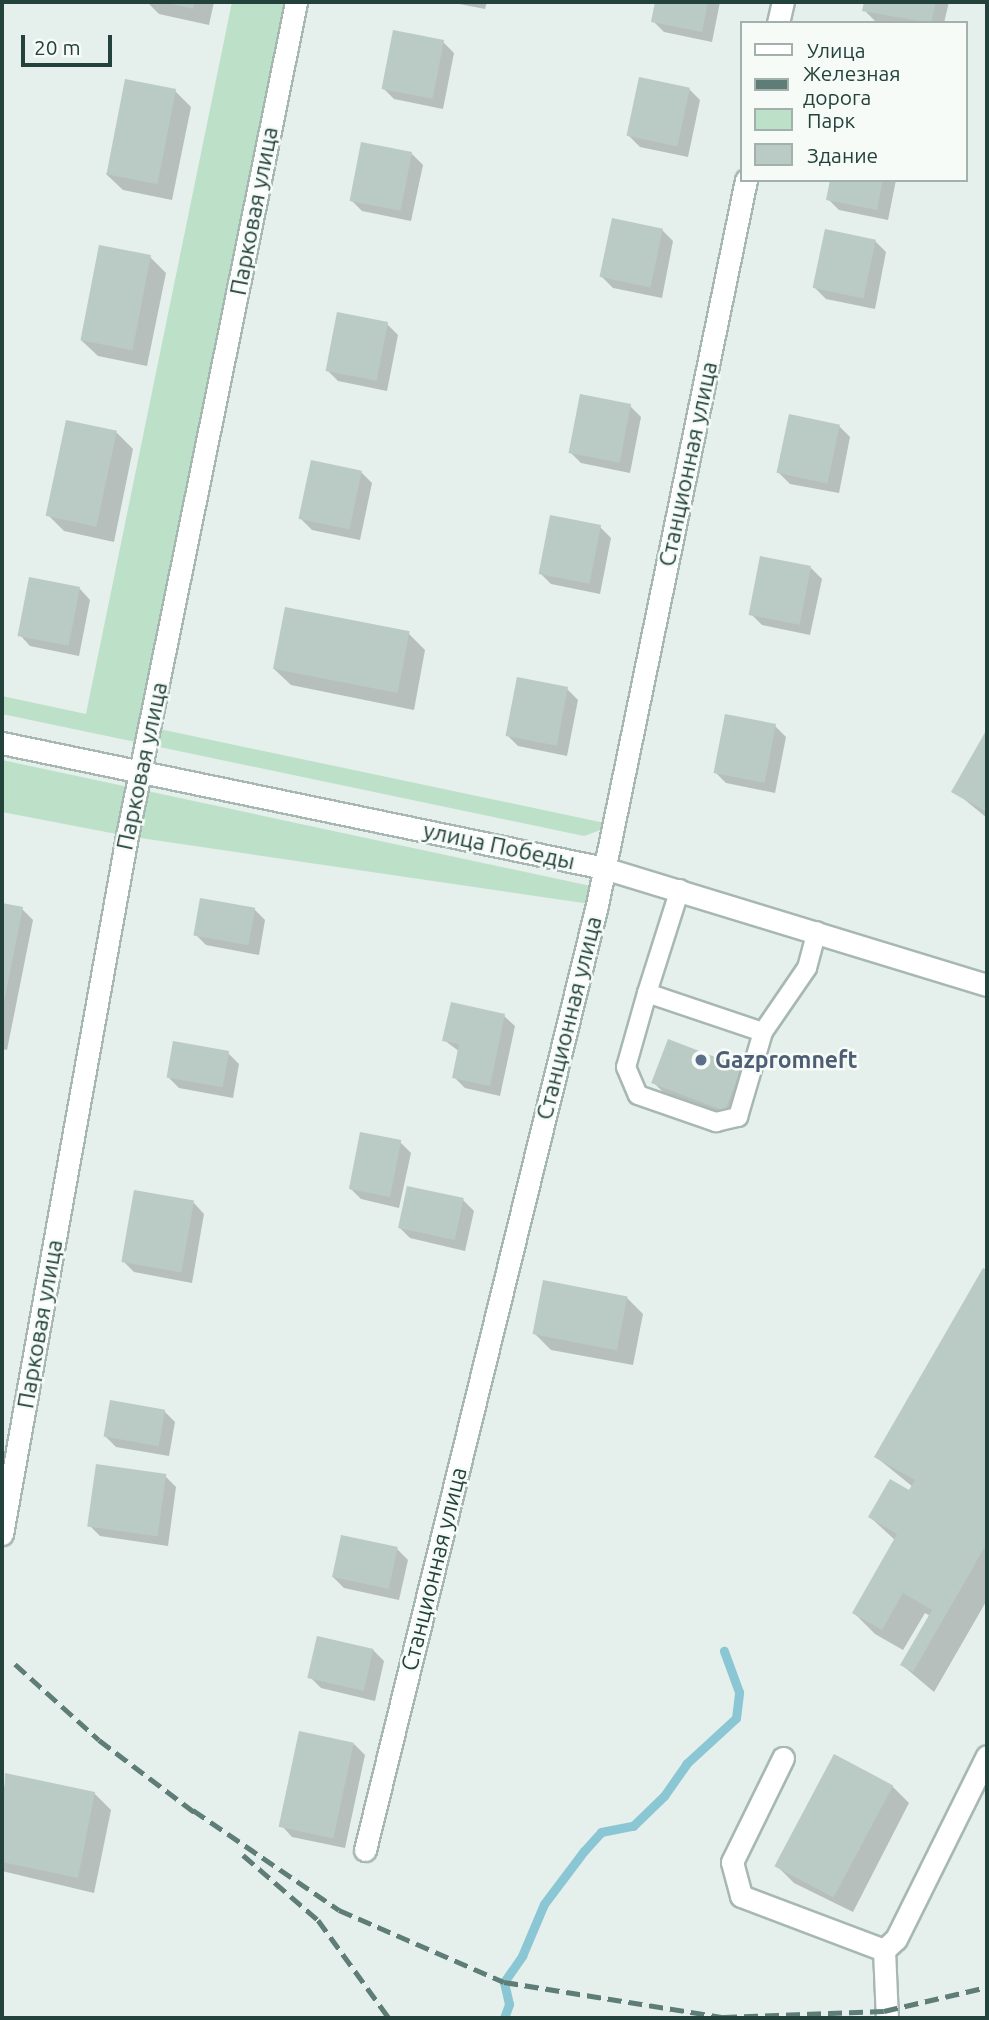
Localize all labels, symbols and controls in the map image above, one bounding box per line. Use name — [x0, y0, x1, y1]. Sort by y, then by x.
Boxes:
scale bar — [24, 21, 116, 65]
legend — [740, 21, 968, 182]
text: 20 m — [34, 35, 81, 59]
text: Улица — [807, 38, 865, 62]
text: Железная дорога — [803, 61, 901, 109]
text: Парк — [807, 108, 855, 132]
street label: Парковая улица — [224, 124, 284, 298]
text: Здание — [807, 143, 878, 167]
street label: Станционная улица — [653, 359, 723, 569]
street label: Парковая улица — [111, 679, 173, 853]
street label: улица Победы — [421, 816, 577, 876]
street label: Станционная улица — [530, 913, 608, 1123]
place label: Gazpromneft — [715, 1046, 857, 1074]
marker: Gazpromneft — [693, 1052, 709, 1068]
street label: Парковая улица — [12, 1237, 68, 1411]
street label: Станционная улица — [395, 1464, 473, 1674]

